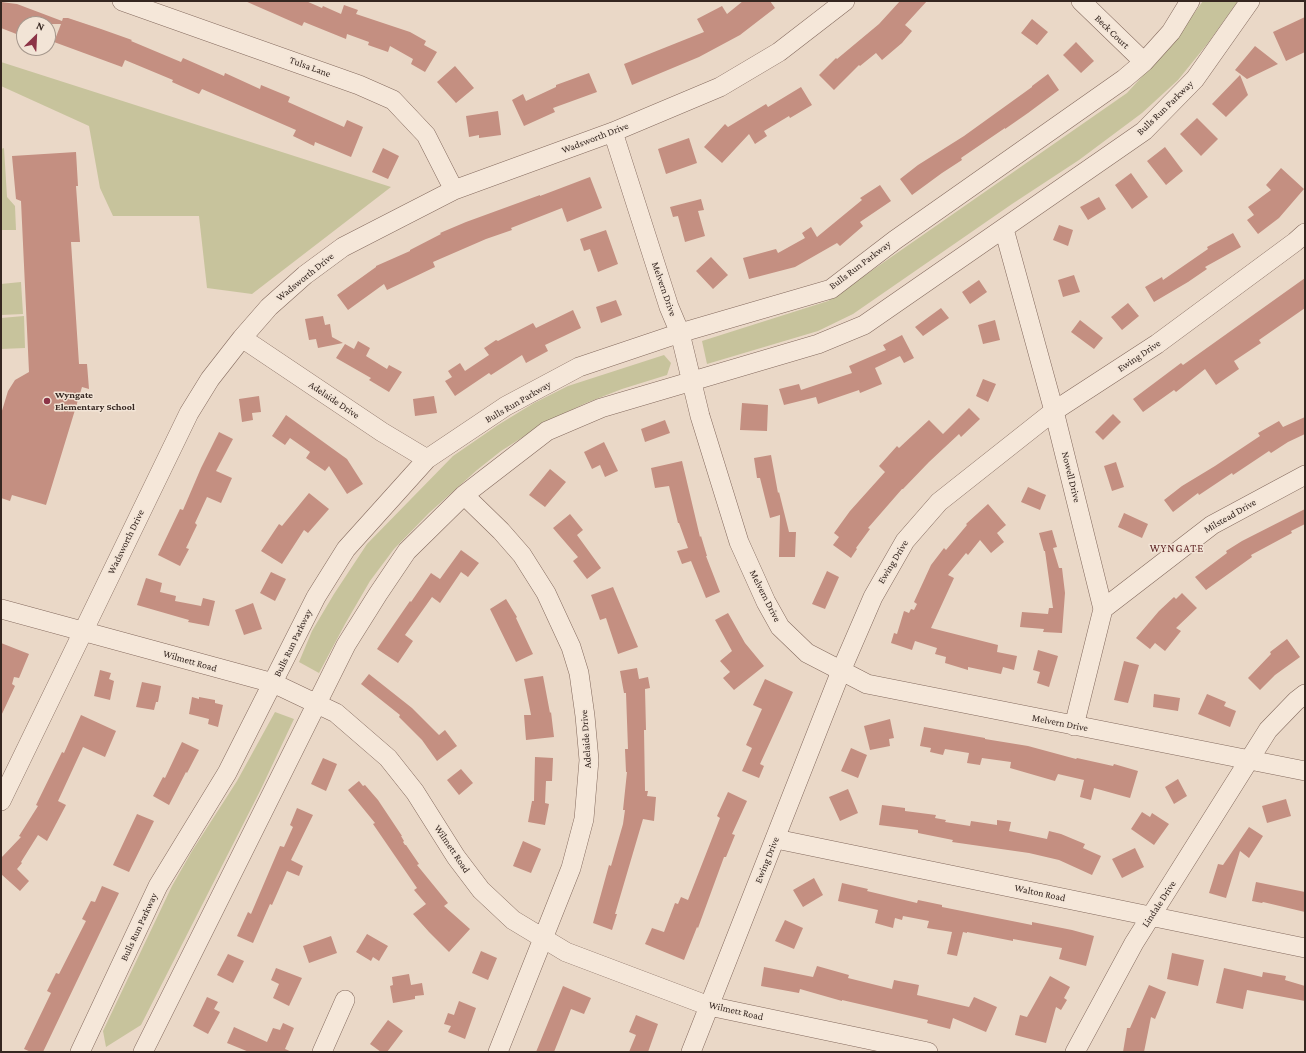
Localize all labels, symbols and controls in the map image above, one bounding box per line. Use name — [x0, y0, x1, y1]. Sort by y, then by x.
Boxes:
street label: Beck Court — [1092, 13, 1132, 51]
north arrow — [16, 16, 56, 56]
text: N — [35, 19, 46, 33]
street label: Tulsa Lane — [288, 54, 332, 80]
street label: Bulls Run Parkway — [1134, 78, 1196, 138]
street label: Wadsworth Drive — [560, 120, 630, 156]
street label: Bulls Run Parkway — [827, 238, 893, 292]
street label: Wadsworth Drive — [274, 250, 336, 304]
street label: Melvern Drive — [649, 260, 679, 318]
street label: Ewing Drive — [1115, 337, 1163, 375]
street label: Bulls Run Parkway — [483, 378, 553, 426]
street label: Adelaide Drive — [306, 379, 362, 421]
place label: Wyngate Elementary School — [55, 389, 135, 412]
marker: Wyngate Elementary School — [42, 396, 52, 406]
street label: Nowell Drive — [1059, 450, 1083, 504]
street label: Milstead Drive — [1202, 496, 1258, 536]
street label: Wadsworth Drive — [105, 508, 147, 576]
street label: Ewing Drive — [875, 538, 911, 586]
district label: WYNGATE — [1150, 542, 1204, 556]
street label: Melvern Drive — [747, 568, 783, 624]
street label: Bulls Run Parkway — [271, 607, 315, 679]
street label: Wilmett Road — [162, 648, 218, 674]
street label: Adelaide Drive — [578, 709, 594, 769]
street label: Melvern Drive — [1031, 712, 1089, 734]
street label: Wilmett Road — [432, 823, 472, 875]
street label: Ewing Drive — [752, 835, 782, 885]
street label: Lindale Drive — [1139, 878, 1179, 930]
street label: Walton Road — [1013, 882, 1067, 904]
street label: Bulls Run Parkway — [118, 891, 160, 963]
street label: Wilmett Road — [708, 999, 764, 1023]

